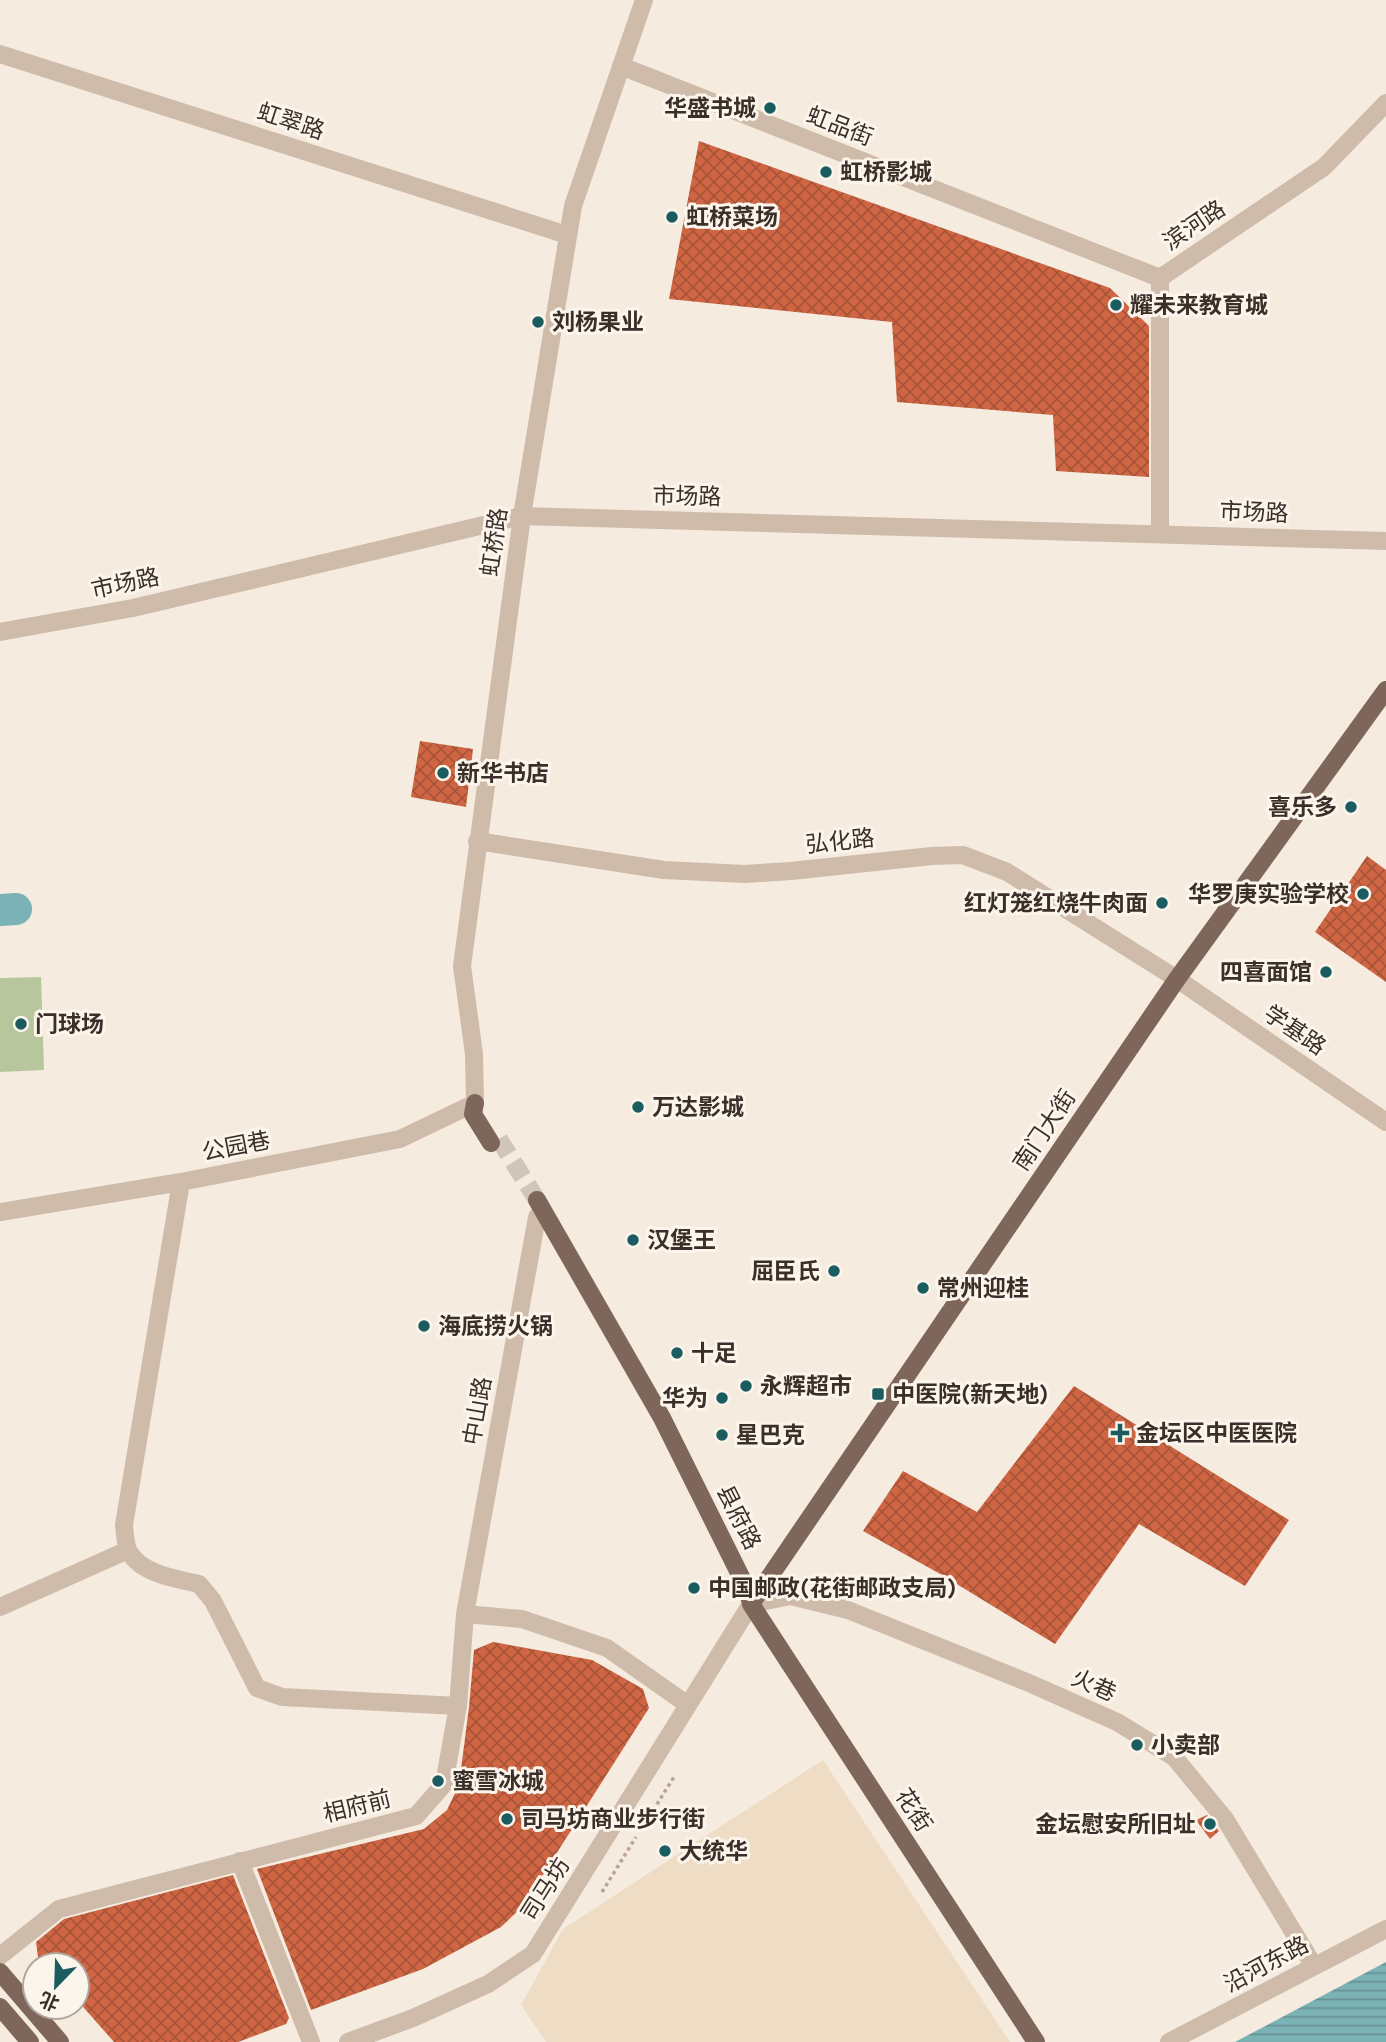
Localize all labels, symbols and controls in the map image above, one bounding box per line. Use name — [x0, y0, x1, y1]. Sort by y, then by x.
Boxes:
place label: 华盛书城 — [664, 95, 756, 122]
street label: 虹翠路 — [254, 98, 328, 145]
marker: 华盛书城 — [762, 100, 778, 116]
street label: 虹品街 — [803, 101, 877, 151]
place label: 虹桥影城 — [840, 159, 932, 186]
marker: 虹桥影城 — [818, 164, 834, 180]
street label: 滨河路 — [1158, 195, 1230, 256]
place label: 虹桥菜场 — [686, 204, 778, 231]
marker: 虹桥菜场 — [664, 209, 680, 225]
place label: 耀未来教育城 — [1130, 292, 1268, 319]
marker: 耀未来教育城 — [1108, 297, 1124, 313]
place label: 刘杨果业 — [552, 309, 644, 336]
marker: 刘杨果业 — [530, 314, 546, 330]
street label: 市场路 — [652, 482, 722, 511]
street label: 市场路 — [1219, 498, 1289, 527]
street label: 虹桥路 — [476, 506, 513, 578]
street label: 市场路 — [89, 563, 162, 604]
place label: 新华书店 — [457, 760, 549, 787]
marker: 新华书店 — [435, 765, 451, 781]
place label: 喜乐多 — [1268, 794, 1337, 821]
marker: 喜乐多 — [1343, 799, 1359, 815]
street label: 弘化路 — [804, 824, 876, 859]
place label: 华罗庚实验学校 — [1188, 881, 1349, 908]
marker: 华罗庚实验学校 — [1355, 886, 1371, 902]
place label: 红灯笼红烧牛肉面 — [964, 890, 1148, 917]
marker: 红灯笼红烧牛肉面 — [1154, 895, 1170, 911]
place label: 四喜面馆 — [1220, 959, 1312, 986]
marker: 四喜面馆 — [1318, 964, 1334, 980]
street label: 学基路 — [1259, 1000, 1331, 1061]
place label: 门球场 — [35, 1011, 104, 1038]
marker: 门球场 — [13, 1016, 29, 1032]
street label: 南门大街 — [1007, 1085, 1081, 1176]
place label: 万达影城 — [652, 1094, 744, 1121]
marker: 万达影城 — [630, 1099, 646, 1115]
street label: 公园巷 — [200, 1127, 273, 1166]
place label: 汉堡王 — [647, 1227, 716, 1254]
marker: 汉堡王 — [625, 1232, 641, 1248]
place label: 屈臣氏 — [751, 1258, 820, 1285]
marker: 屈臣氏 — [826, 1263, 842, 1279]
place label: 常州迎桂 — [937, 1275, 1029, 1302]
marker: 常州迎桂 — [915, 1280, 931, 1296]
place label: 海底捞火锅 — [438, 1313, 553, 1340]
marker: 海底捞火锅 — [416, 1318, 432, 1334]
place label: 十足 — [691, 1340, 737, 1367]
marker: 十足 — [669, 1345, 685, 1361]
place label: 永辉超市 — [760, 1373, 852, 1400]
street label: 中山路 — [458, 1375, 497, 1447]
marker: 永辉超市 — [738, 1378, 754, 1394]
place label: 中医院(新天地) — [892, 1381, 1048, 1408]
place label: 华为 — [662, 1385, 708, 1412]
marker: 中医院(新天地) — [870, 1386, 886, 1402]
marker: 华为 — [714, 1390, 730, 1406]
place label: 金坛区中医医院 — [1136, 1420, 1297, 1447]
place label: 星巴克 — [736, 1422, 805, 1449]
marker: 金坛区中医医院 — [1110, 1423, 1130, 1443]
marker: 星巴克 — [714, 1427, 730, 1443]
street label: 县府路 — [711, 1480, 766, 1554]
place label: 中国邮政(花街邮政支局) — [708, 1575, 956, 1602]
marker: 中国邮政(花街邮政支局) — [686, 1580, 702, 1596]
street label: 火巷 — [1067, 1664, 1120, 1707]
place label: 小卖部 — [1151, 1732, 1220, 1759]
marker: 小卖部 — [1129, 1737, 1145, 1753]
place label: 蜜雪冰城 — [452, 1768, 544, 1795]
marker: 蜜雪冰城 — [430, 1773, 446, 1789]
street label: 花街 — [890, 1784, 937, 1837]
street label: 相府前 — [320, 1785, 394, 1828]
place label: 司马坊商业步行街 — [521, 1806, 705, 1833]
marker: 司马坊商业步行街 — [499, 1811, 515, 1827]
place label: 金坛慰安所旧址 — [1035, 1811, 1196, 1838]
marker: 金坛慰安所旧址 — [1202, 1816, 1218, 1832]
place label: 大统华 — [679, 1838, 748, 1865]
marker: 大统华 — [657, 1843, 673, 1859]
street label: 司马坊 — [516, 1853, 575, 1926]
street label: 沿河东路 — [1219, 1931, 1313, 1998]
north arrow — [21, 1951, 91, 2021]
text: 北 — [37, 1987, 63, 2015]

